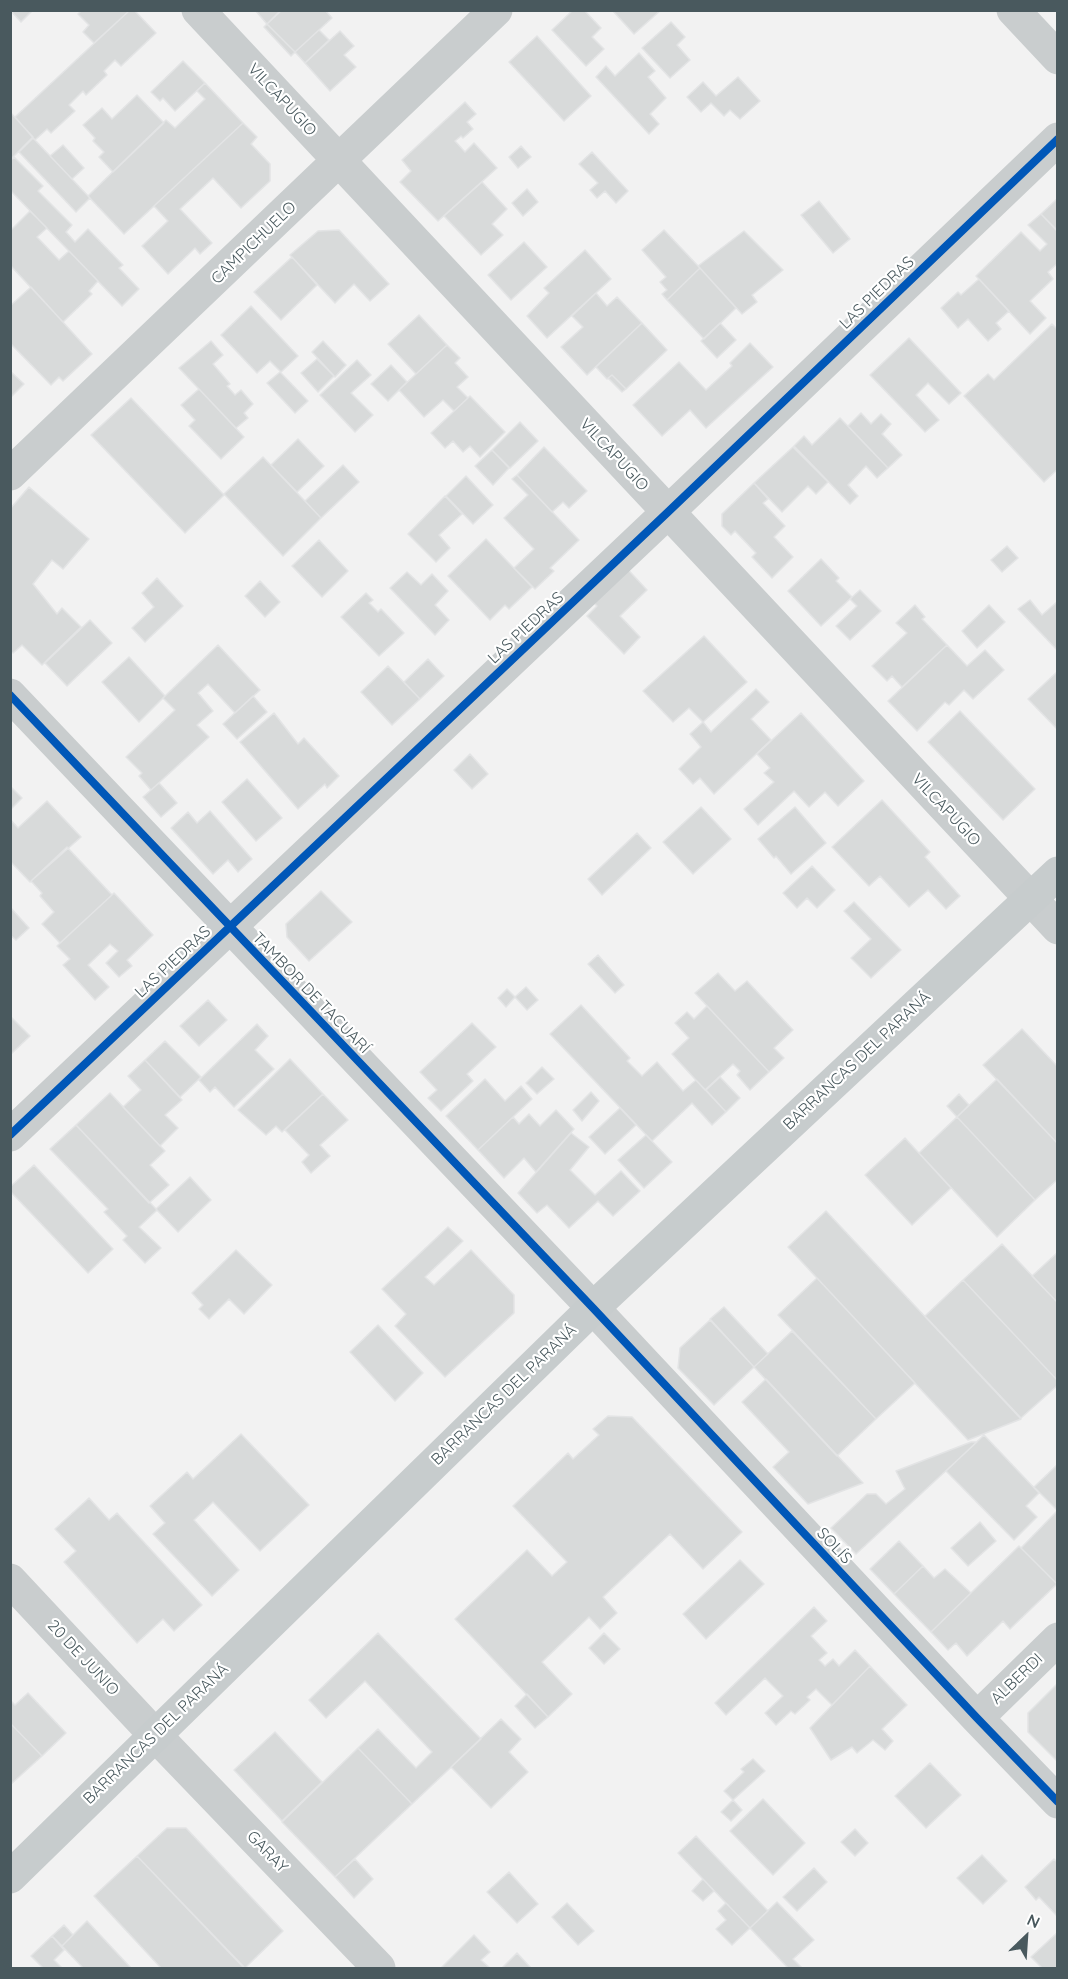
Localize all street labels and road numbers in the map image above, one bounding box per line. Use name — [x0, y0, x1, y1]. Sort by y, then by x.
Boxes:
street label: VILCAPUGIO — [244, 60, 320, 140]
street label: CAMPICHUELO — [208, 198, 300, 288]
street label: LAS PIEDRAS — [836, 253, 918, 333]
street label: VILCAPUGIO — [576, 415, 652, 495]
street label: LAS PIEDRAS — [484, 588, 568, 668]
street label: VILCAPUGIO — [908, 770, 984, 850]
street label: LAS PIEDRAS — [131, 922, 215, 1002]
street label: TAMBOR DE TACUARÍ — [248, 928, 374, 1058]
street label: BARRANCAS DEL PARANÁ — [779, 988, 935, 1134]
street label: BARRANCAS DEL PARANÁ — [427, 1321, 581, 1469]
street label: SOLÍS — [812, 1524, 856, 1568]
street label: 20 DE JUNIO — [43, 1616, 123, 1700]
street label: ALBERDI — [987, 1650, 1047, 1708]
street label: BARRANCAS DEL PARANÁ — [79, 1660, 233, 1808]
street label: GARAY — [242, 1827, 292, 1877]

